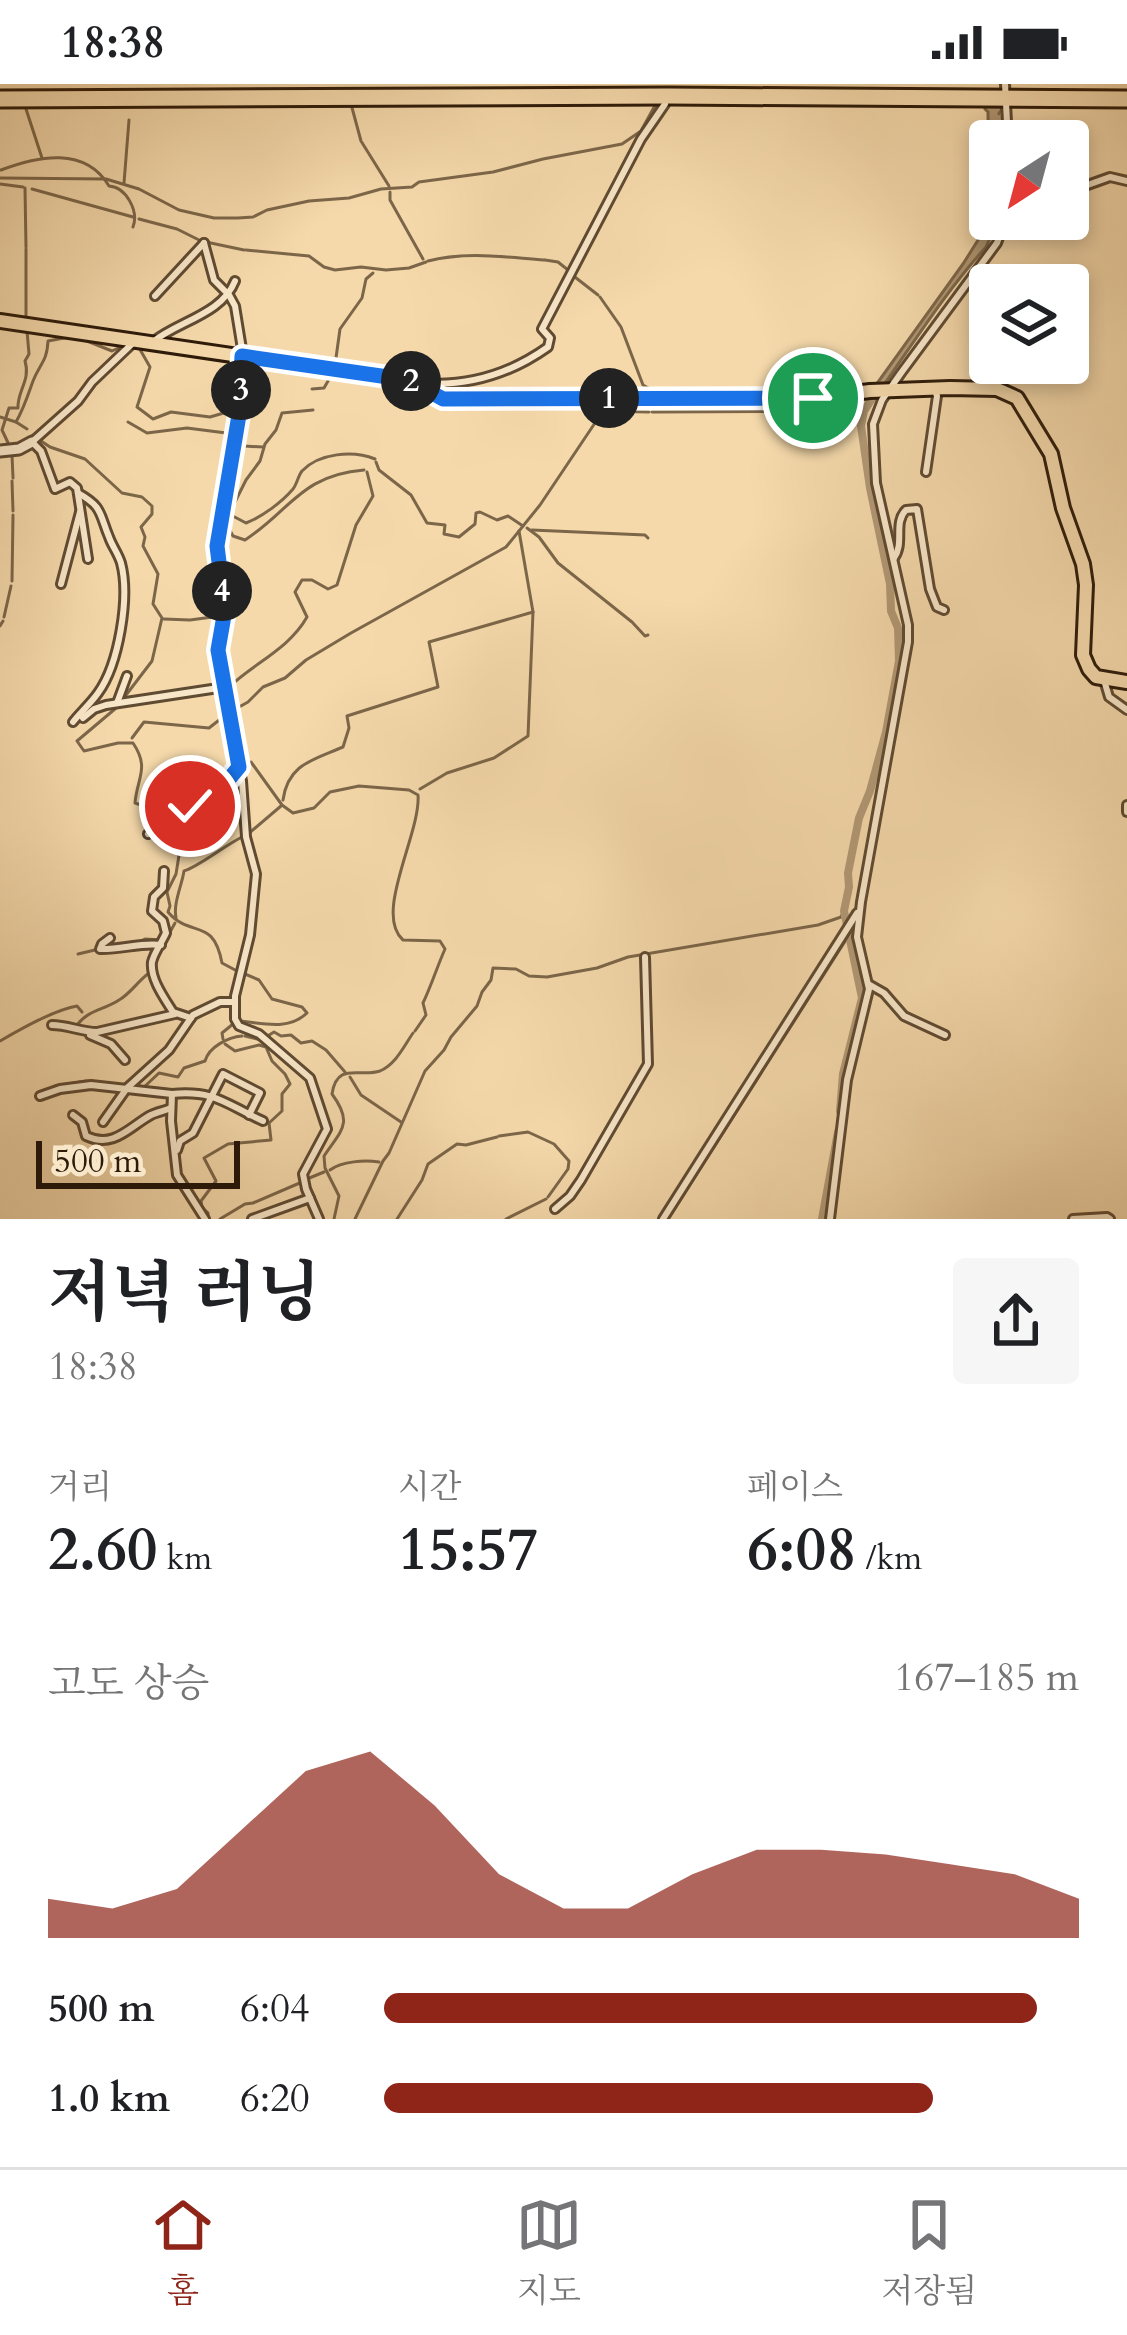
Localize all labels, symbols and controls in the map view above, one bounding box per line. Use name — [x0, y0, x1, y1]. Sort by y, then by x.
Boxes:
text: 18:38 — [60, 12, 165, 73]
north arrow — [969, 120, 1089, 240]
map controls — [969, 120, 1089, 384]
button: layers — [969, 264, 1089, 384]
pin — [762, 347, 864, 449]
pin: 2 — [381, 351, 441, 411]
text: 2 — [403, 358, 419, 403]
pin: 3 — [211, 360, 271, 420]
icon: arrive — [780, 365, 846, 431]
text: 3 — [233, 367, 249, 412]
pin: 1 — [579, 368, 639, 428]
text: 1 — [601, 375, 617, 420]
pin: 4 — [192, 561, 252, 621]
text: 4 — [214, 568, 230, 613]
pin — [139, 755, 241, 857]
icon: check — [157, 773, 223, 839]
scale bar — [36, 1135, 240, 1188]
text: 500 m — [54, 1139, 141, 1184]
text: 저녁 러닝 — [48, 1250, 321, 1339]
button: share — [953, 1258, 1079, 1384]
text: 18:38 — [48, 1340, 138, 1393]
text: 거리 — [48, 1465, 112, 1510]
text: 시간 — [398, 1465, 461, 1510]
text: 페이스 — [747, 1465, 843, 1510]
text: 2.60 — [48, 1510, 158, 1591]
text: 15:57 — [398, 1510, 538, 1591]
text: 6:08 — [747, 1510, 857, 1591]
text: km — [158, 1536, 212, 1581]
text: /km — [857, 1536, 922, 1581]
text: 167–185 m — [894, 1651, 1079, 1704]
text: 고도 상승 — [48, 1657, 209, 1710]
text: 500 m — [48, 1982, 154, 2035]
text: 6:04 — [240, 1982, 310, 2035]
text: 1.0 km — [48, 2072, 170, 2125]
text: 6:20 — [240, 2072, 310, 2125]
tab: 홈 — [150, 2192, 216, 2314]
tab: 지도 — [516, 2192, 582, 2314]
tab: 저장됨 — [881, 2192, 977, 2314]

